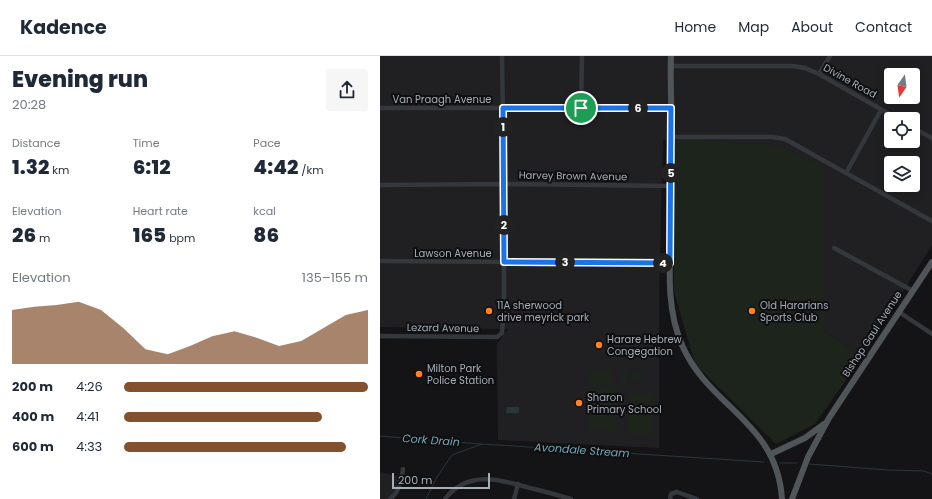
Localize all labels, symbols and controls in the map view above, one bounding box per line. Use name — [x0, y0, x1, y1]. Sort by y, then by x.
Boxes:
text: Kadence — [20, 14, 107, 41]
text: Home — [674, 17, 716, 37]
text: Map — [738, 17, 769, 37]
text: About — [791, 17, 833, 37]
text: Contact — [855, 17, 912, 37]
street label: Divine Road — [821, 60, 879, 102]
text: Evening run — [12, 64, 148, 95]
north arrow — [884, 68, 920, 104]
map controls — [884, 68, 920, 192]
button: share — [326, 69, 368, 111]
pin — [564, 91, 598, 125]
street label: Van Praagh Avenue — [392, 92, 492, 107]
text: 20:28 — [12, 95, 46, 114]
icon: arrive — [570, 97, 592, 119]
pin: 6 — [628, 98, 648, 118]
text: 6 — [634, 100, 642, 116]
button: locate — [884, 112, 920, 148]
pin: 1 — [493, 117, 513, 137]
text: 1 — [501, 119, 505, 135]
text: Distance — [12, 135, 60, 151]
text: Time — [133, 135, 159, 151]
text: Pace — [253, 135, 281, 151]
text: 1.32 — [12, 153, 49, 181]
text: 6:12 — [133, 153, 171, 181]
text: 4:42 — [253, 153, 298, 181]
button: layers — [884, 156, 920, 192]
text: km — [49, 162, 69, 178]
text: /km — [298, 162, 324, 178]
pin: 5 — [661, 163, 681, 183]
text: 5 — [667, 165, 675, 181]
street label: Harvey Brown Avenue — [519, 168, 627, 184]
text: Elevation — [12, 203, 62, 219]
text: Heart rate — [133, 203, 188, 219]
text: kcal — [253, 203, 276, 219]
pin: 2 — [494, 215, 514, 235]
text: 2 — [501, 217, 507, 233]
text: 26 — [12, 221, 36, 249]
text: 165 — [133, 221, 166, 249]
text: 86 — [253, 221, 279, 249]
text: m — [36, 230, 50, 246]
text: bpm — [166, 230, 195, 246]
street label: Lawson Avenue — [414, 246, 492, 261]
pin: 3 — [555, 252, 575, 272]
pin: 4 — [653, 253, 673, 273]
text: 3 — [562, 254, 568, 270]
text: 4 — [659, 255, 667, 271]
text: Elevation — [12, 268, 71, 287]
text: 135–155 m — [302, 268, 368, 287]
street label: Bishop Gaul Avenue — [839, 288, 905, 380]
place label: 11A sherwood drive meyrick park — [497, 298, 590, 325]
place label: Old Hararians Sports Club — [760, 298, 829, 325]
marker: 11A sherwood drive meyrick park — [484, 306, 494, 316]
marker: Old Hararians Sports Club — [747, 306, 757, 316]
street label: Lezard Avenue — [407, 320, 479, 336]
place label: Harare Hebrew Congegation — [607, 332, 683, 359]
marker: Harare Hebrew Congegation — [594, 340, 604, 350]
place label: Milton Park Police Station — [427, 361, 494, 388]
marker: Milton Park Police Station — [414, 369, 424, 379]
text: 200 m — [12, 377, 53, 396]
text: 4:26 — [76, 377, 103, 396]
place label: Sharon Primary School — [587, 390, 662, 417]
marker: Sharon Primary School — [574, 398, 584, 408]
text: 400 m — [12, 407, 54, 426]
text: 4:41 — [76, 407, 99, 426]
water label: Cork Drain — [402, 430, 460, 450]
text: 600 m — [12, 437, 54, 456]
text: 4:33 — [76, 437, 102, 456]
water label: Avondale Stream — [533, 439, 630, 461]
scale bar — [392, 471, 490, 490]
text: 200 m — [398, 472, 432, 488]

